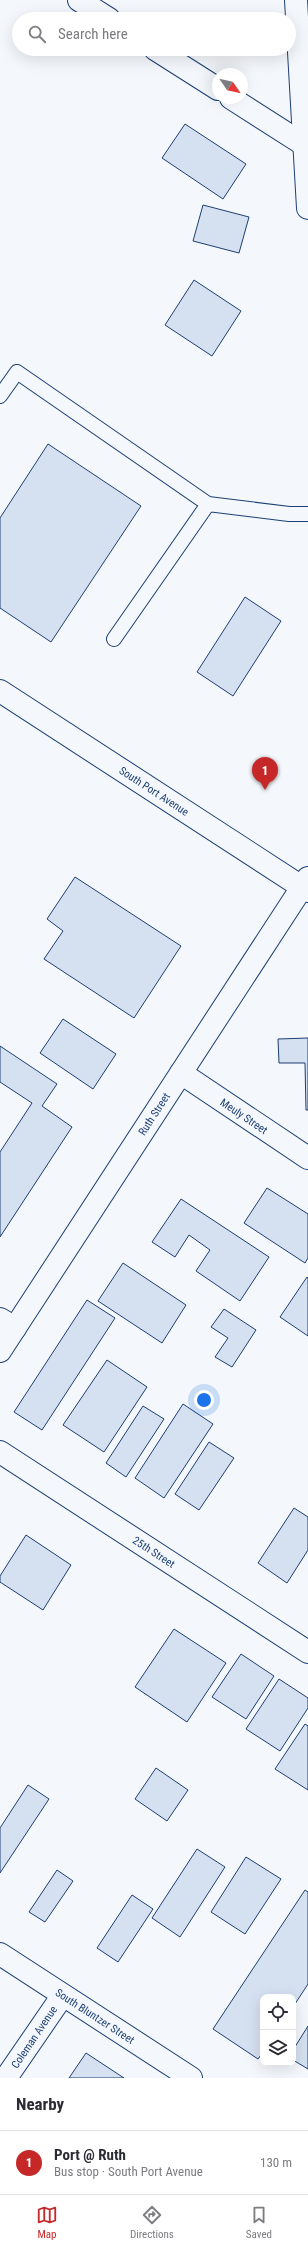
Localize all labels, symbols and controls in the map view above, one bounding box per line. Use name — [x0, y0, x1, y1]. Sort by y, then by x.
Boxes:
search box — [12, 12, 296, 56]
icon: search — [26, 23, 48, 45]
text: Search here — [58, 25, 128, 43]
north arrow — [212, 68, 248, 104]
pin: 1 — [252, 757, 278, 790]
street label: South Port Avenue — [117, 764, 191, 819]
street label: Ruth Street — [136, 1091, 173, 1138]
street label: Meuly Street — [218, 1096, 270, 1137]
your location — [194, 1390, 214, 1410]
street label: 25th Street — [130, 1534, 177, 1571]
street label: South Bluntzer Street — [53, 1986, 137, 2047]
map controls — [260, 1994, 296, 2066]
button: locate — [260, 1994, 296, 2030]
street label: Coleman Avenue — [9, 2004, 60, 2071]
button: layers — [260, 2030, 296, 2066]
text: Nearby — [16, 2094, 64, 2114]
text: Port @ Ruth — [54, 2146, 126, 2164]
text: 1 — [26, 2155, 32, 2170]
text: 130 m — [260, 2155, 292, 2170]
text: Bus stop · South Port Avenue — [54, 2164, 203, 2179]
tab: Map — [36, 2204, 58, 2241]
tab: Directions — [130, 2204, 174, 2241]
tab: Saved — [246, 2204, 272, 2241]

